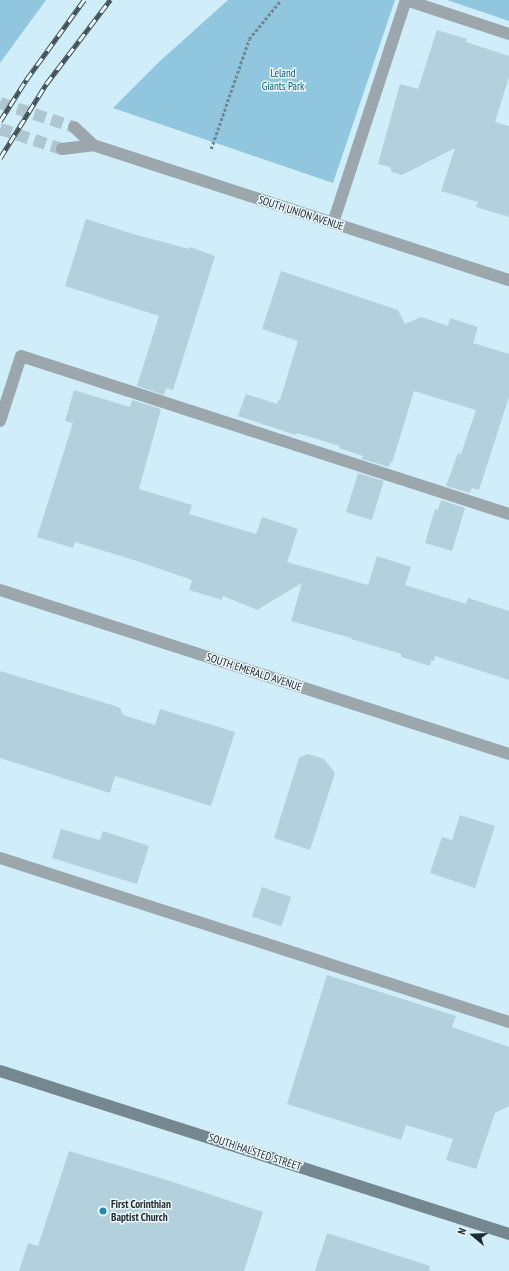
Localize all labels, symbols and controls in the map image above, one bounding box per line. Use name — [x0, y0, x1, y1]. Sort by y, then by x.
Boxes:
park label: Leland Giants Park — [262, 67, 304, 93]
street label: SOUTH UNION AVENUE — [257, 193, 345, 233]
street label: SOUTH EMERALD AVENUE — [204, 650, 304, 694]
street label: SOUTH HALSTED STREET — [207, 1131, 303, 1173]
place label: First Corinthian Baptist Church — [111, 1198, 171, 1224]
marker: First Corinthian Baptist Church — [98, 1206, 108, 1216]
north arrow — [453, 1215, 493, 1255]
text: N — [454, 1226, 469, 1236]

